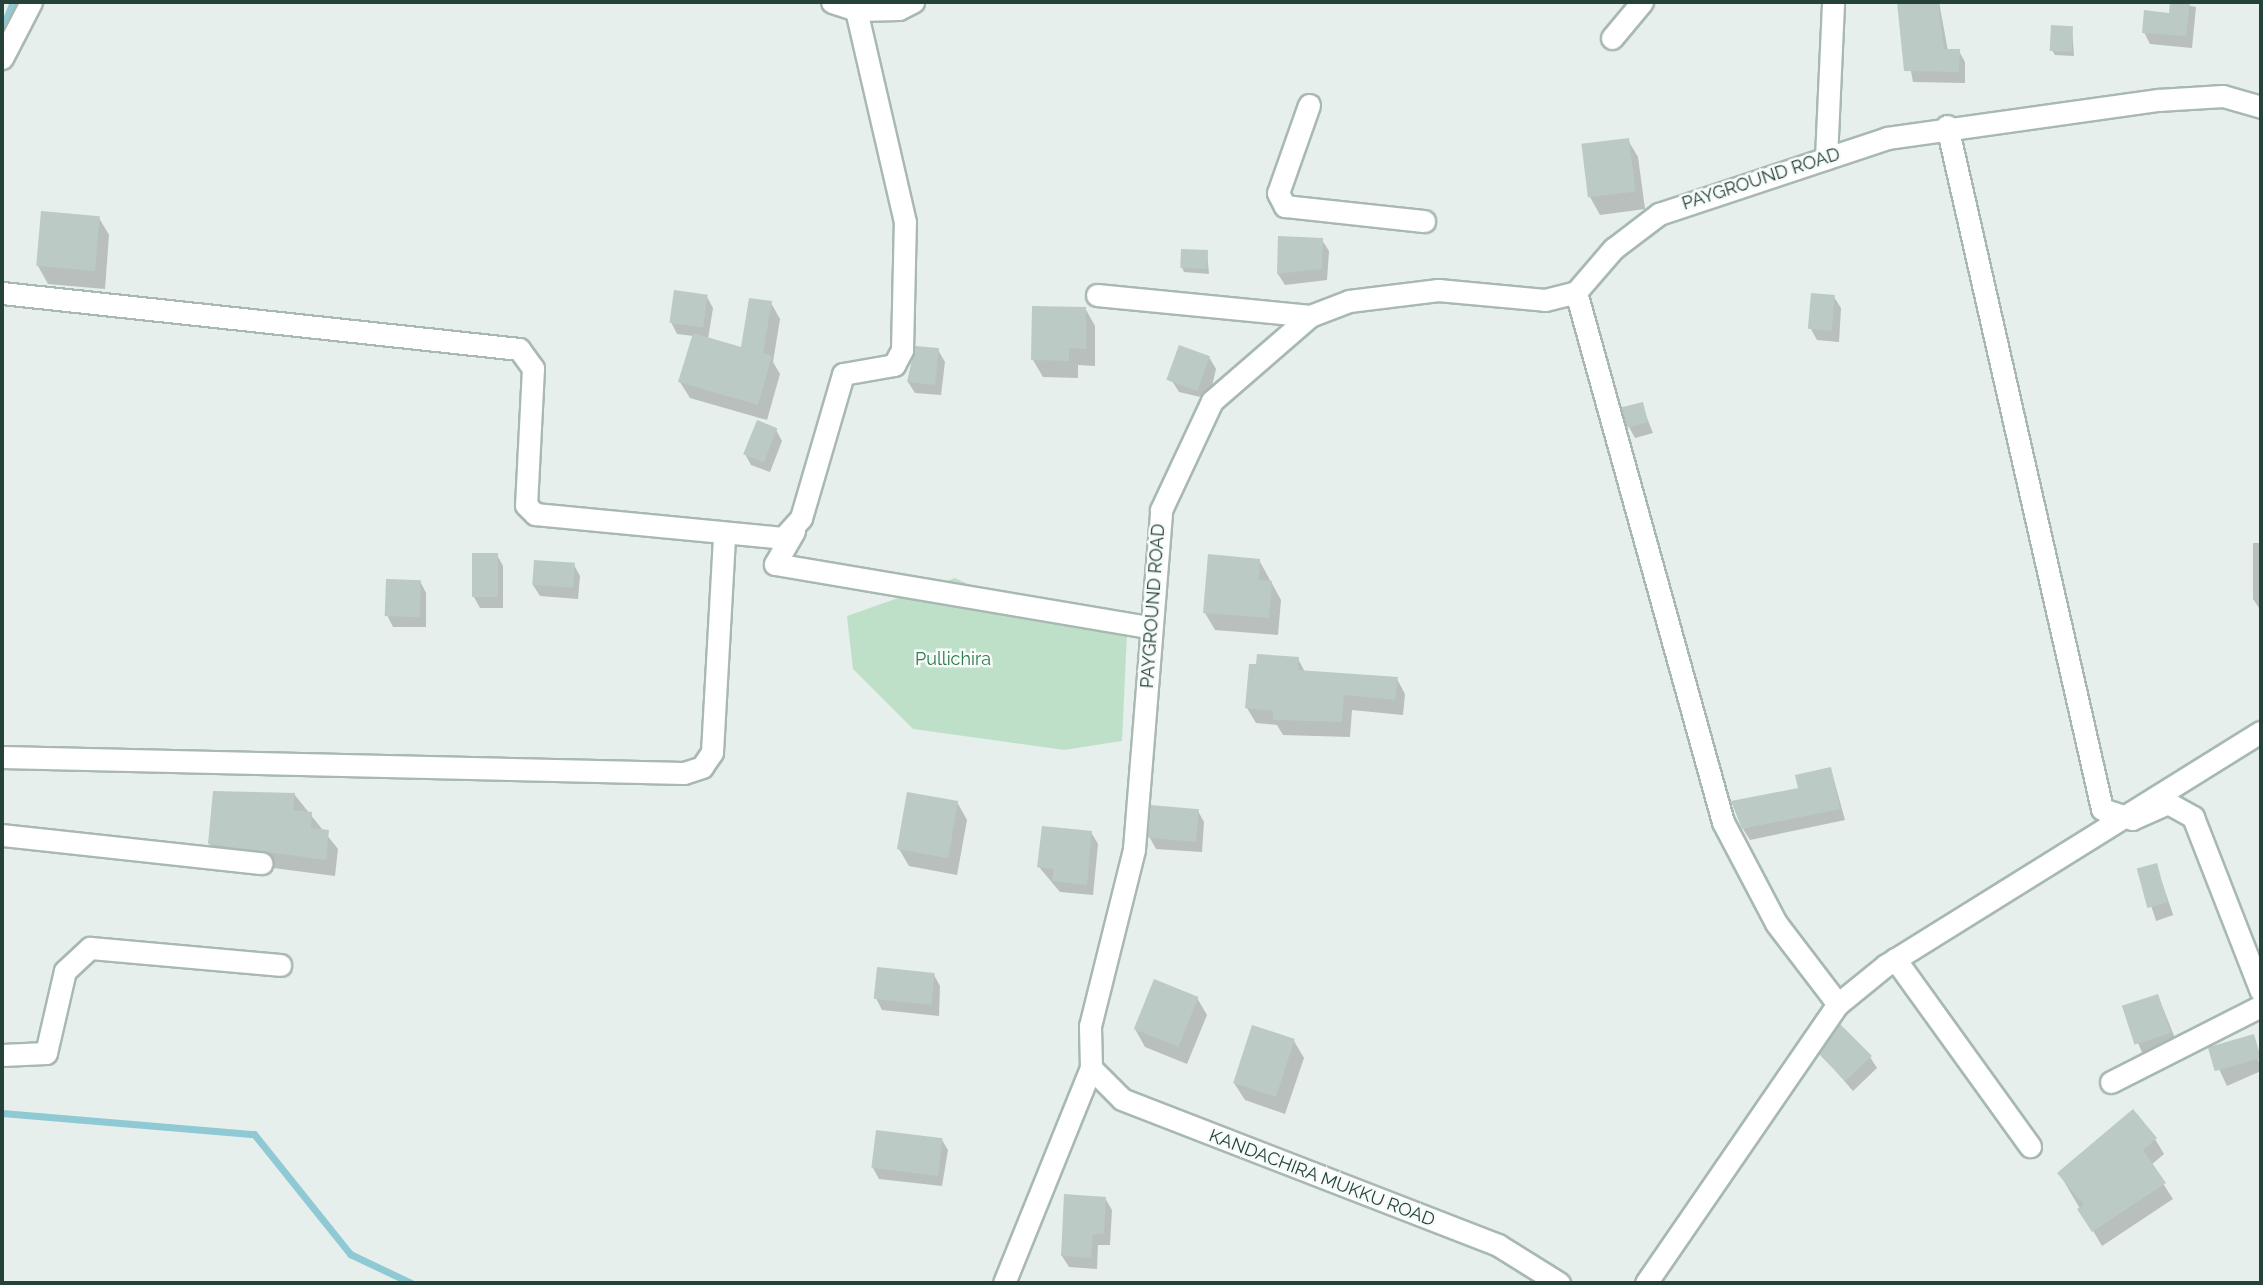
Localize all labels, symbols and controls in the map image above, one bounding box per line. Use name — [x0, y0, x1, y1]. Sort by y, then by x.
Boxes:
street label: PAYGROUND ROAD — [1679, 143, 1843, 215]
street label: PAYGROUND ROAD — [1136, 523, 1170, 689]
park label: Pullichira — [915, 648, 991, 670]
street label: KANDACHIRA MUKKU ROAD — [1206, 1125, 1438, 1231]

